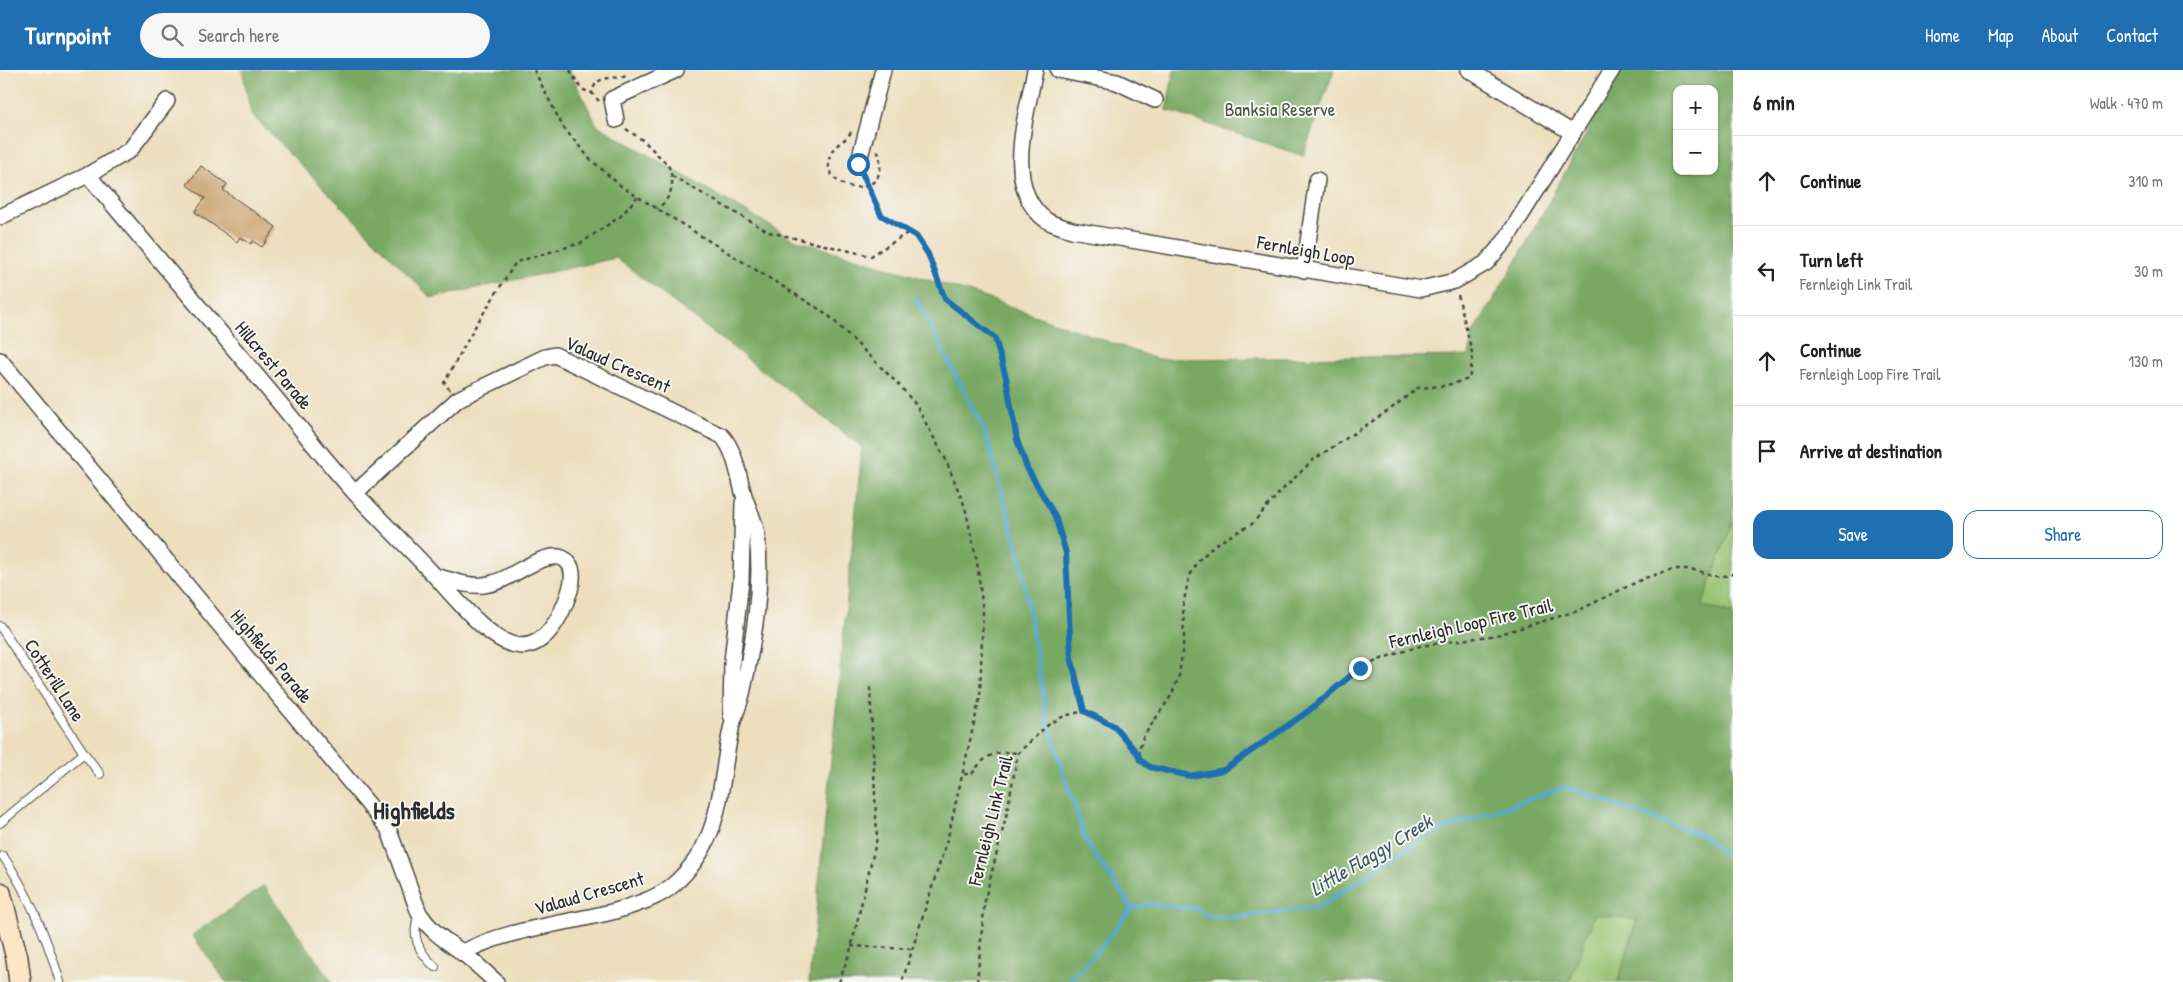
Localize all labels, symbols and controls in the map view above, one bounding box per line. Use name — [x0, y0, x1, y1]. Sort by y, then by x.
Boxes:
search box — [140, 13, 490, 58]
text: Turnpoint — [25, 19, 110, 51]
icon: search — [158, 21, 186, 49]
text: Search here — [198, 22, 280, 48]
text: Home — [1925, 23, 1960, 48]
text: Map — [1988, 23, 2013, 48]
text: About — [2041, 23, 2078, 48]
text: Contact — [2106, 23, 2158, 48]
map controls — [1673, 85, 1718, 175]
button: + — [1673, 85, 1718, 130]
text: 6 min — [1753, 88, 1795, 117]
text: Walk · 470 m — [2090, 92, 2163, 114]
park label: Banksia Reserve — [1225, 96, 1336, 122]
button: − — [1673, 130, 1718, 175]
route start — [847, 153, 870, 176]
icon: ahead — [1753, 167, 1781, 195]
text: Continue — [1800, 168, 1861, 194]
text: 310 m — [2128, 170, 2163, 192]
street label: Fernleigh Loop — [1254, 228, 1357, 271]
text: Turn left — [1800, 247, 1863, 273]
icon: left — [1753, 257, 1781, 285]
text: 30 m — [2134, 260, 2163, 282]
text: Fernleigh Link Trail — [1800, 273, 1912, 295]
street label: Hillcrest Parade — [229, 315, 319, 415]
street label: Valaud Crescent — [561, 329, 675, 399]
text: Continue — [1800, 337, 1861, 363]
icon: ahead — [1753, 347, 1781, 375]
text: 130 m — [2128, 350, 2163, 372]
text: Fernleigh Loop Fire Trail — [1800, 363, 1940, 385]
icon: arrive — [1753, 437, 1781, 465]
text: Arrive at destination — [1800, 438, 1942, 464]
button: Save — [1753, 510, 1953, 559]
button: Share — [1963, 510, 2163, 559]
street label: Fernleigh Loop Fire Trail — [1386, 591, 1556, 655]
street label: Highfields Parade — [225, 604, 319, 709]
street label: Cotterill Lane — [19, 634, 92, 727]
route end — [1349, 657, 1372, 680]
street label: Fernleigh Link Trail — [961, 751, 1019, 889]
district label: Highfields — [373, 794, 455, 827]
water label: Little Flaggy Creek — [1305, 807, 1439, 903]
street label: Valaud Crescent — [531, 865, 647, 921]

